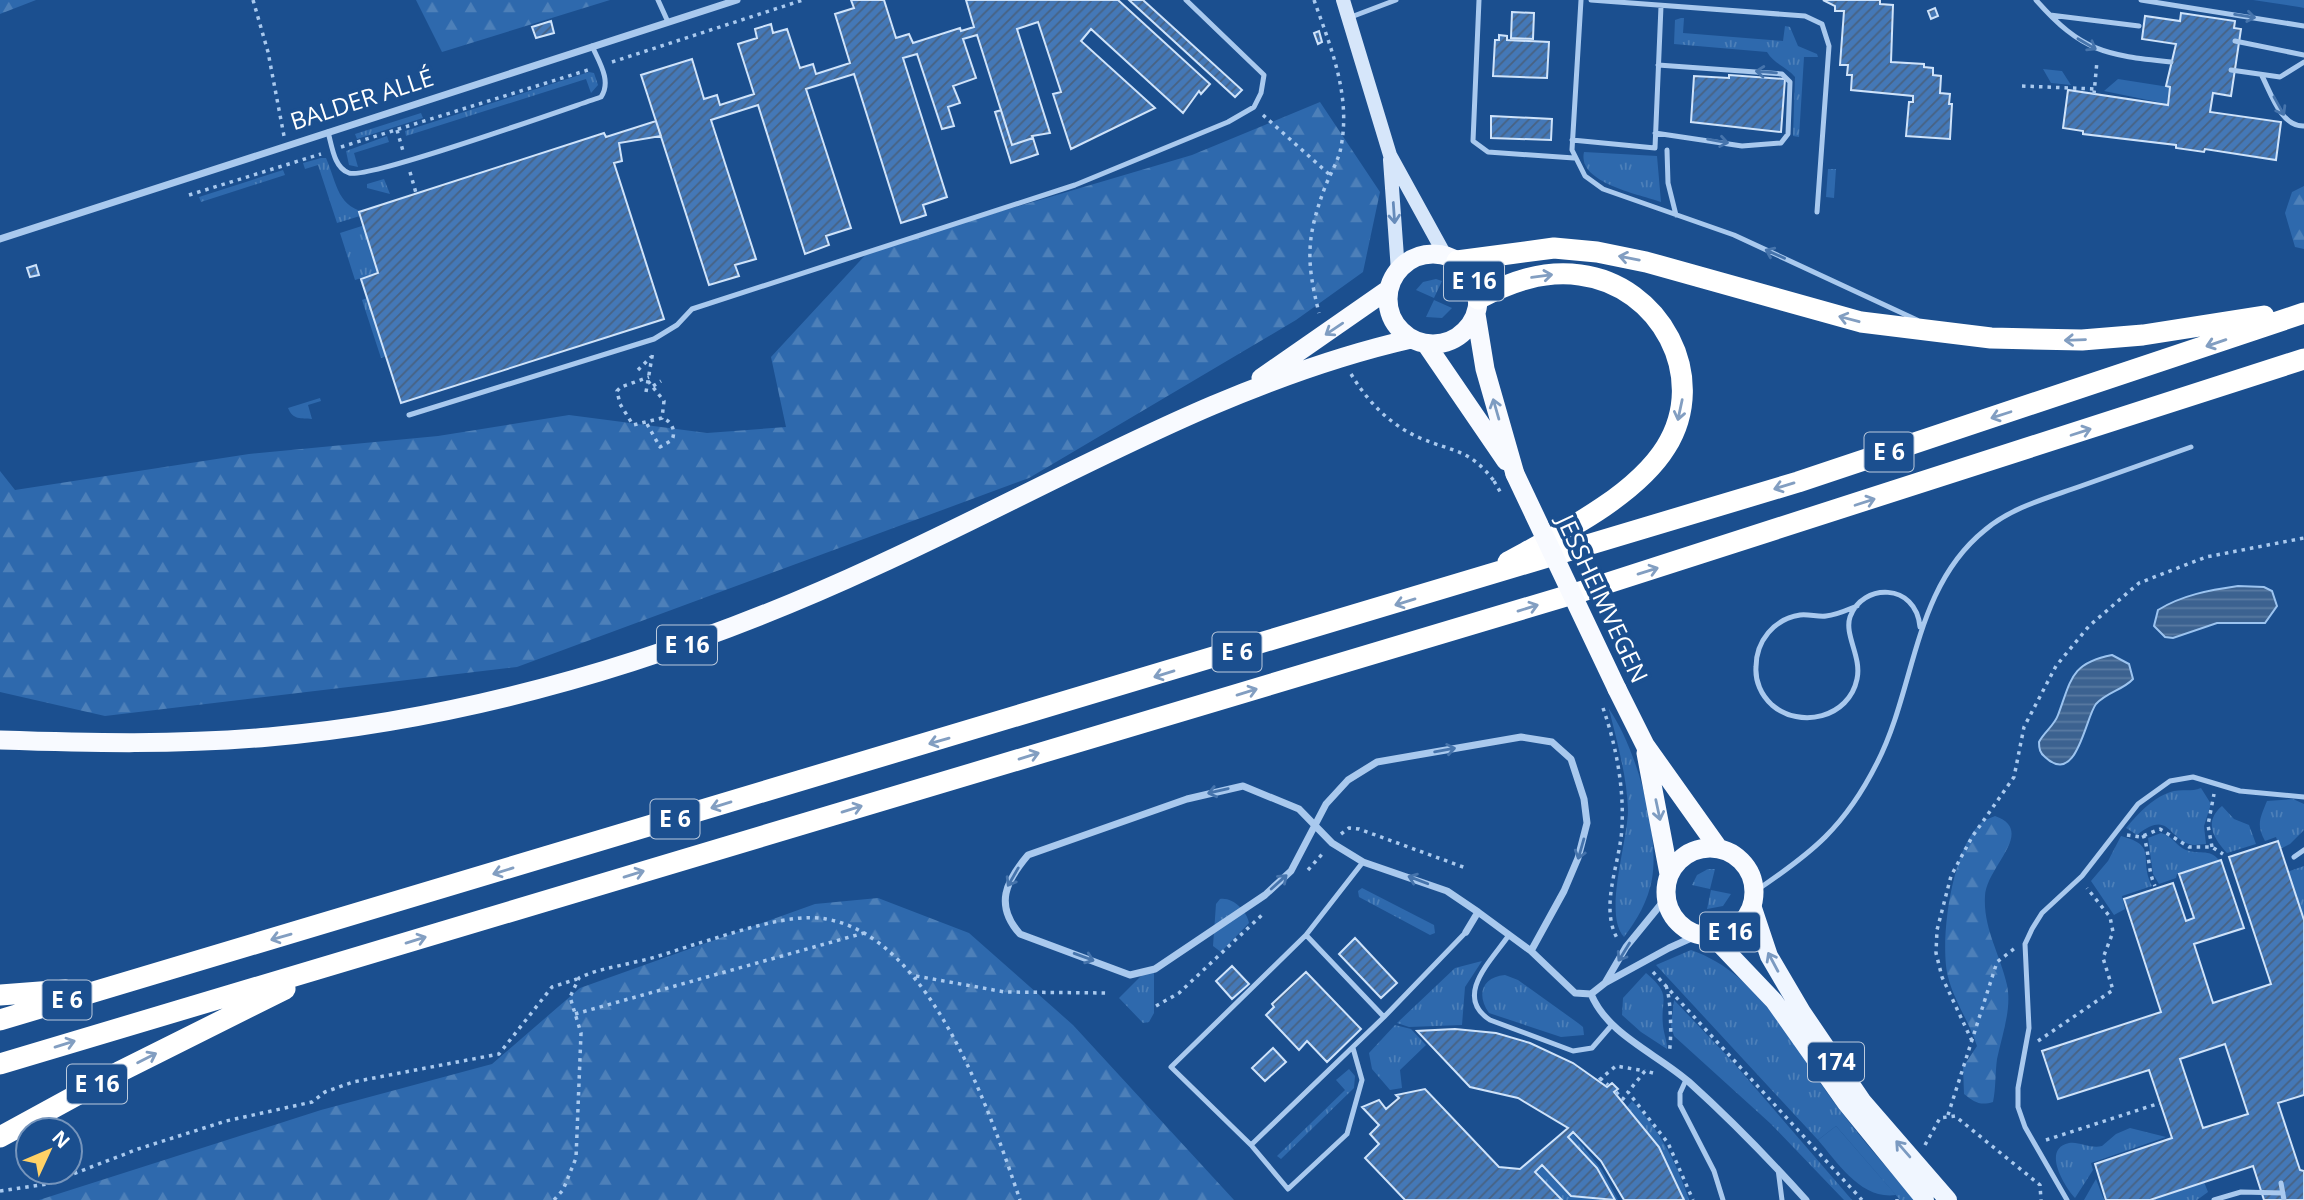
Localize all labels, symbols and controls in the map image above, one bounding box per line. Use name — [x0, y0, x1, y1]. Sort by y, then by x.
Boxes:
one-way arrow — [2233, 10, 2256, 23]
one-way arrow — [2077, 37, 2097, 51]
street label: BALDER ALLÉ — [286, 60, 437, 137]
one-way arrow — [1755, 66, 1777, 79]
one-way arrow — [2272, 96, 2286, 116]
one-way arrow — [1706, 135, 1729, 148]
one-way arrow — [1388, 201, 1401, 224]
one-way arrow — [1765, 247, 1787, 260]
one-way arrow — [1618, 251, 1641, 265]
road number: E 16 — [1444, 262, 1504, 300]
one-way arrow — [1530, 269, 1553, 282]
one-way arrow — [1838, 311, 1860, 324]
one-way arrow — [1325, 322, 1344, 336]
one-way arrow — [2063, 333, 2086, 346]
one-way arrow — [2206, 338, 2228, 350]
one-way arrow — [1489, 398, 1502, 420]
one-way arrow — [1673, 398, 1687, 421]
one-way arrow — [1990, 410, 2012, 422]
one-way arrow — [2070, 425, 2092, 438]
road number: E 6 — [1864, 432, 1913, 472]
one-way arrow — [1774, 481, 1796, 494]
one-way arrow — [1854, 495, 1876, 508]
street label: JESSHEIMVEGEN — [1549, 507, 1657, 688]
one-way arrow — [1637, 563, 1659, 576]
one-way arrow — [1395, 596, 1417, 609]
one-way arrow — [1517, 600, 1539, 613]
road number: E 16 — [657, 625, 717, 664]
road number: E 6 — [1212, 632, 1262, 672]
one-way arrow — [1153, 668, 1175, 681]
one-way arrow — [1236, 684, 1258, 697]
one-way arrow — [928, 735, 950, 748]
one-way arrow — [1433, 743, 1456, 756]
one-way arrow — [1018, 749, 1040, 762]
one-way arrow — [1207, 785, 1230, 798]
one-way arrow — [1652, 798, 1666, 821]
road number: E 6 — [650, 800, 700, 838]
one-way arrow — [710, 800, 732, 813]
one-way arrow — [841, 802, 863, 815]
one-way arrow — [1573, 838, 1586, 860]
one-way arrow — [492, 866, 514, 878]
one-way arrow — [1006, 866, 1020, 886]
one-way arrow — [623, 867, 645, 880]
one-way arrow — [1408, 873, 1430, 885]
one-way arrow — [1270, 874, 1288, 890]
road number: E 16 — [1700, 912, 1760, 951]
one-way arrow — [270, 931, 292, 944]
one-way arrow — [405, 932, 427, 945]
one-way arrow — [1616, 941, 1630, 961]
one-way arrow — [1072, 952, 1094, 964]
one-way arrow — [1766, 953, 1780, 973]
road number: E 6 — [42, 981, 92, 1020]
one-way arrow — [54, 1037, 76, 1050]
road number: 174 — [1808, 1042, 1864, 1082]
one-way arrow — [136, 1051, 156, 1065]
road number: E 16 — [67, 1064, 127, 1104]
north arrow — [14, 1116, 84, 1186]
text: N — [47, 1125, 76, 1154]
one-way arrow — [1895, 1140, 1911, 1158]

